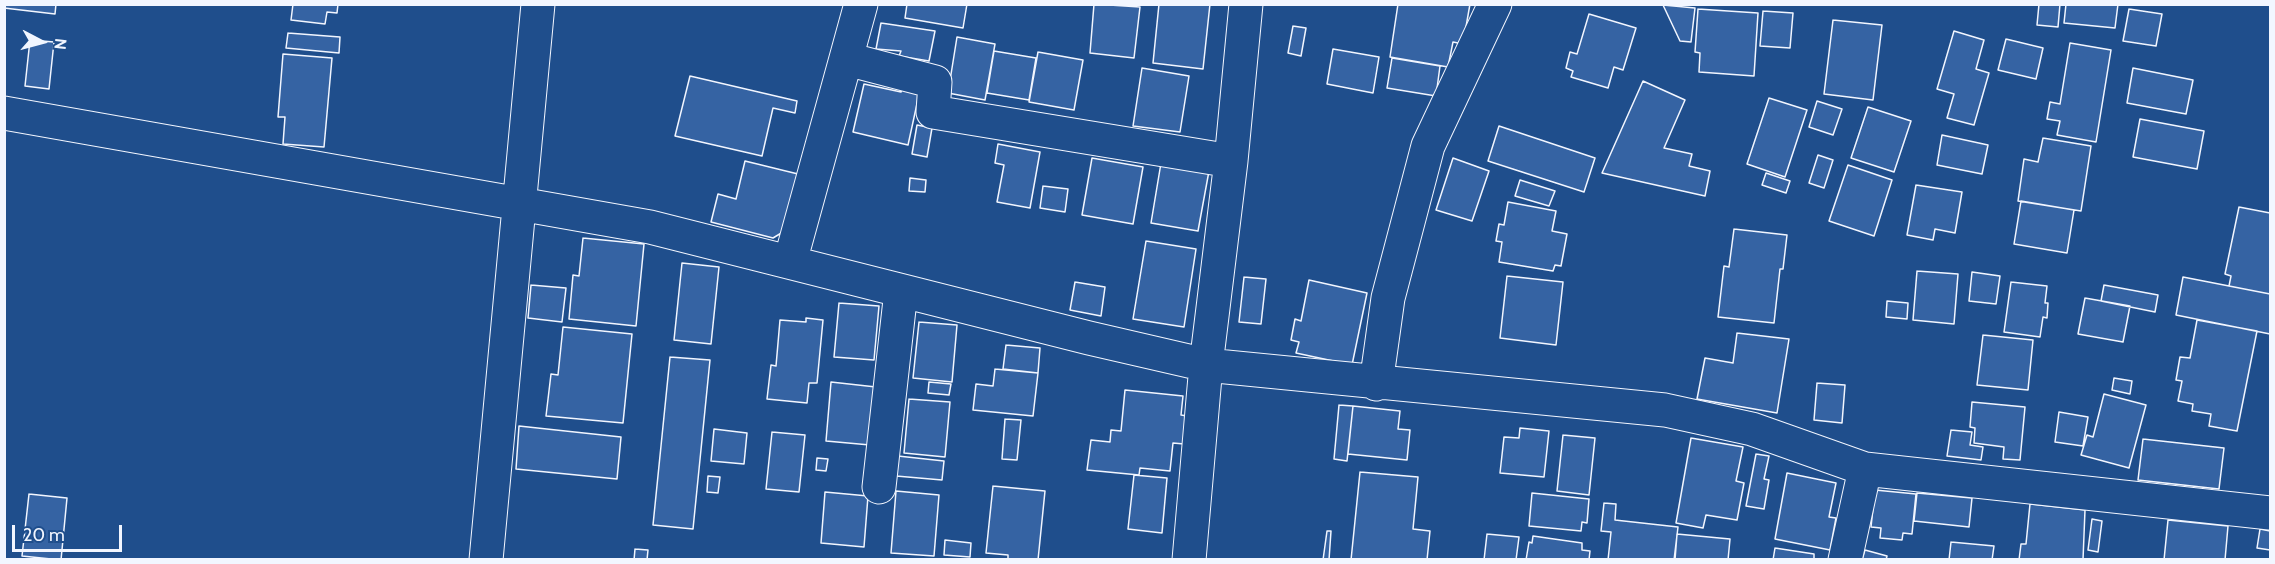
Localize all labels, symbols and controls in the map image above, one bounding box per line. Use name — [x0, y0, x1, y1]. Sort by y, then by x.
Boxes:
north arrow — [12, 12, 72, 72]
text: N — [50, 37, 70, 51]
scale bar — [15, 513, 124, 551]
text: 20 m — [23, 524, 65, 546]

